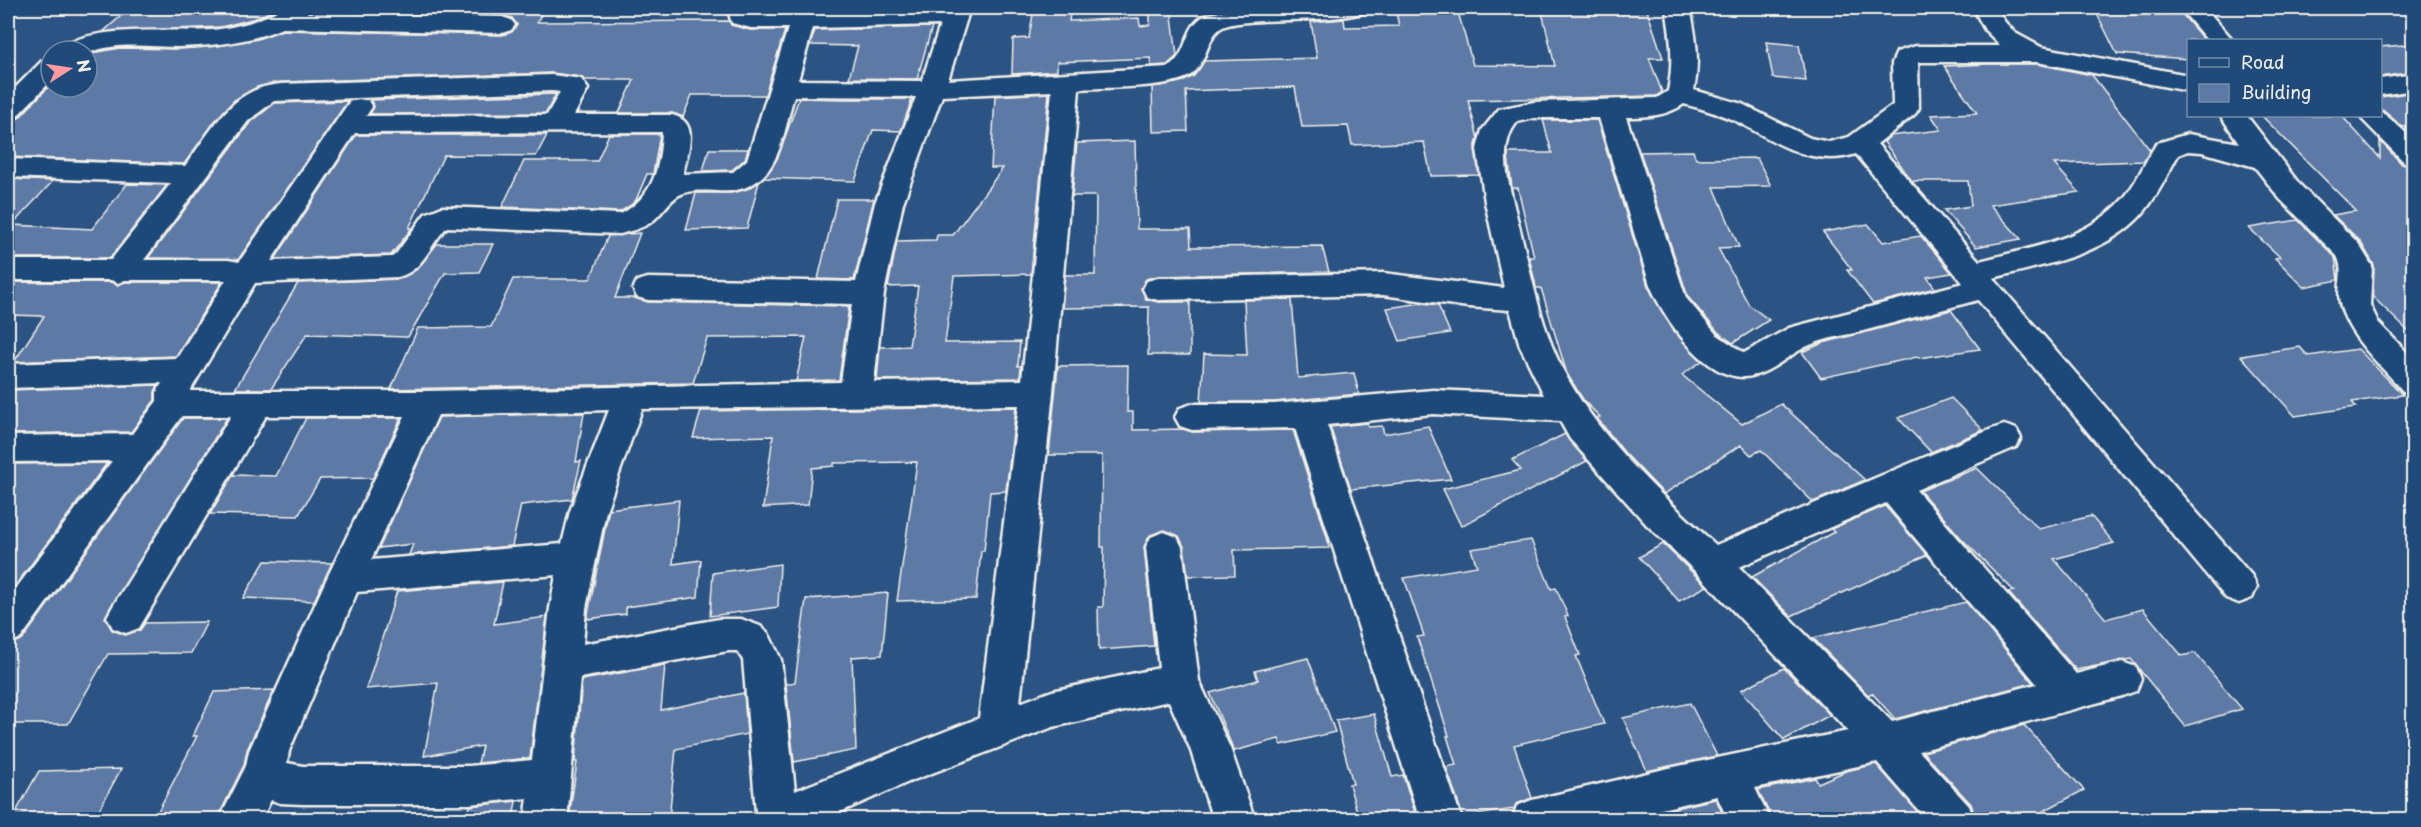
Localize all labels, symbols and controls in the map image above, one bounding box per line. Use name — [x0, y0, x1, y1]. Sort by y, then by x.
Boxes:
north arrow — [39, 39, 99, 99]
legend — [2187, 39, 2382, 117]
text: Road — [2241, 48, 2285, 75]
text: N — [72, 57, 98, 74]
text: Building — [2241, 78, 2311, 105]

